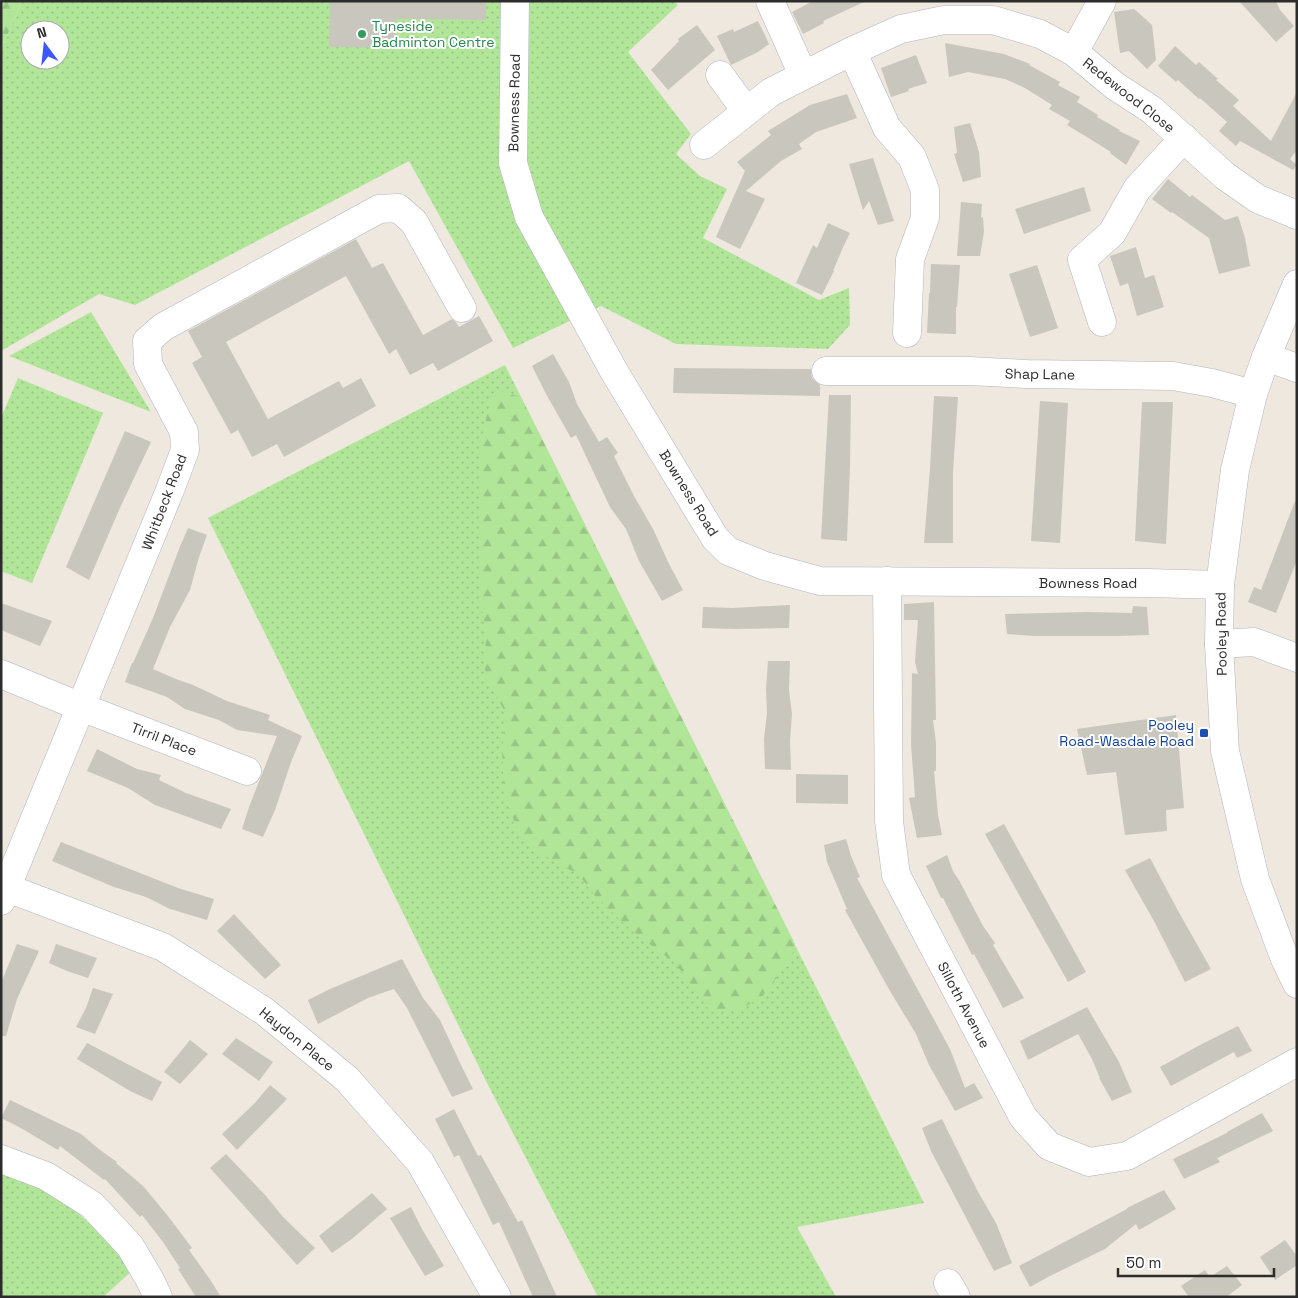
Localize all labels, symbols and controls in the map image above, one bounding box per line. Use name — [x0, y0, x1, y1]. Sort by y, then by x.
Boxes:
place label: Tyneside Badminton Centre — [372, 17, 494, 51]
north arrow — [20, 20, 70, 70]
text: N — [35, 23, 49, 42]
marker: Tyneside Badminton Centre — [356, 28, 368, 40]
street label: Redewood Close — [1079, 53, 1179, 137]
street label: Bowness Road — [504, 54, 524, 152]
street label: Shap Lane — [1005, 364, 1075, 384]
street label: Bowness Road — [655, 446, 723, 540]
street label: Whitbeck Road — [137, 451, 191, 553]
street label: Bowness Road — [1039, 574, 1137, 592]
street label: Pooley Road — [1211, 592, 1231, 676]
place label: Pooley Road-Wasdale Road — [1059, 716, 1194, 750]
street label: Tirril Place — [129, 718, 199, 760]
marker: Pooley Road-Wasdale Road — [1198, 727, 1210, 739]
street label: Silloth Avenue — [934, 959, 994, 1051]
street label: Haydon Place — [256, 1003, 338, 1075]
scale bar — [1118, 1246, 1274, 1278]
text: 50 m — [1126, 1253, 1161, 1272]

